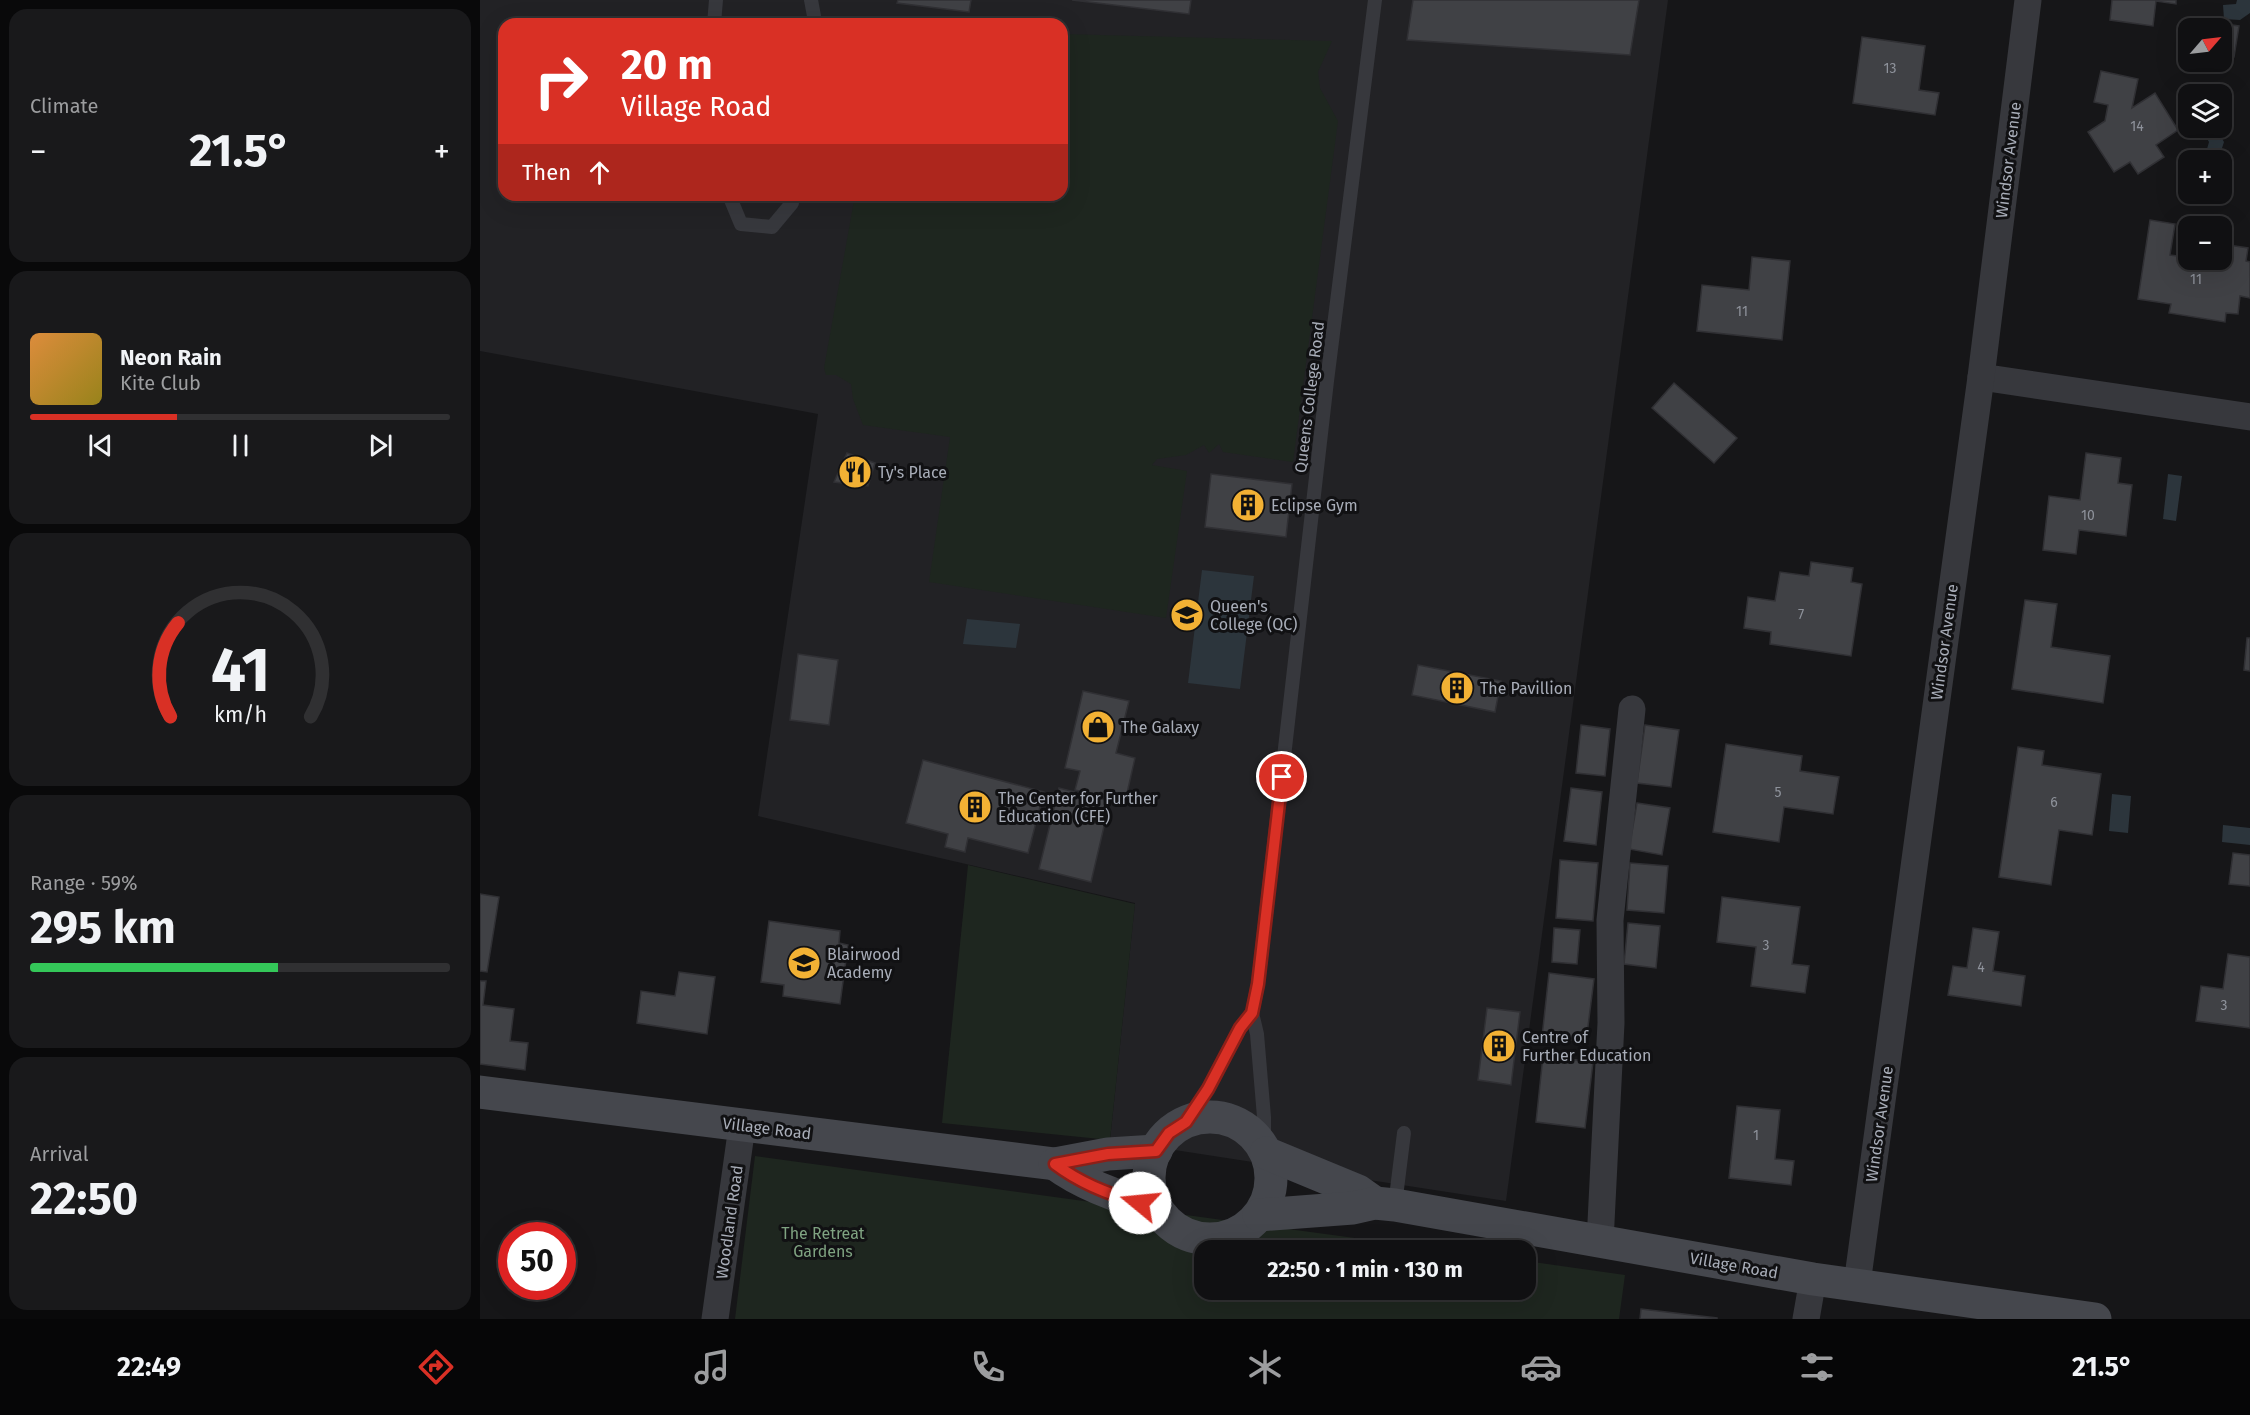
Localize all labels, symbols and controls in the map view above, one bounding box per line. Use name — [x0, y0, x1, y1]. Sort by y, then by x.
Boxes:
north arrow — [2178, 18, 2232, 72]
map controls — [2178, 18, 2232, 270]
text: 20 m — [621, 40, 713, 90]
icon: right — [522, 42, 600, 120]
house number: 13 — [1883, 60, 1897, 77]
button: layers — [2178, 84, 2232, 138]
text: Village Road — [621, 91, 771, 123]
text: Climate — [30, 94, 98, 118]
street label: Windsor Avenue — [1992, 101, 2025, 219]
house number: 14 — [2130, 118, 2144, 135]
text: 21.5° — [189, 124, 291, 178]
text: − — [30, 132, 47, 172]
text: + — [434, 132, 450, 172]
button: + — [2178, 150, 2232, 204]
icon: ahead — [583, 156, 616, 189]
text: Then — [522, 159, 571, 186]
button: − — [2178, 216, 2232, 270]
house number: 11 — [2190, 271, 2202, 288]
house number: 11 — [1736, 303, 1748, 320]
street label: Queens College Road — [1291, 320, 1328, 474]
text: Neon Rain — [120, 344, 222, 371]
text: Kite Club — [120, 371, 201, 395]
icon: previous — [84, 429, 117, 462]
icon: pause — [224, 429, 257, 462]
icon: next — [364, 429, 397, 462]
restaurant icon: Ty's Place — [837, 454, 873, 490]
place label: Ty's Place — [878, 463, 947, 482]
building icon: Eclipse Gym — [1230, 487, 1266, 523]
place label: Eclipse Gym — [1271, 496, 1358, 515]
house number: 10 — [2081, 507, 2095, 524]
street label: Windsor Avenue — [1927, 583, 1962, 701]
school or university icon: Queen's College (QC) — [1169, 597, 1205, 633]
place label: Queen's College (QC) — [1210, 597, 1297, 634]
house number: 7 — [1798, 606, 1804, 623]
text: 41 — [210, 633, 270, 708]
building icon: The Pavillion — [1439, 670, 1475, 706]
place label: The Pavillion — [1480, 679, 1572, 698]
text: km/h — [213, 702, 267, 728]
shop icon: The Galaxy — [1080, 709, 1116, 745]
place label: The Galaxy — [1121, 718, 1199, 737]
pin — [1256, 751, 1307, 802]
icon: arrive — [1265, 760, 1298, 793]
house number: 5 — [1774, 784, 1782, 801]
building icon: The Center for Further Education (CFE) — [957, 789, 993, 825]
place label: The Center for Further Education (CFE) — [998, 789, 1159, 826]
house number: 6 — [2050, 794, 2058, 811]
text: Range · 59% — [30, 871, 138, 895]
text: 295 km — [30, 901, 176, 955]
house number: 3 — [1763, 937, 1770, 954]
school or university icon: Blairwood Academy — [786, 945, 822, 981]
place label: Blairwood Academy — [827, 945, 900, 982]
house number: 4 — [1977, 959, 1985, 976]
house number: 3 — [2221, 997, 2228, 1014]
building icon: Centre of Further Education — [1481, 1028, 1517, 1064]
place label: Centre of Further Education — [1522, 1028, 1651, 1065]
street label: Windsor Avenue — [1862, 1065, 1897, 1183]
street label: Village Road — [722, 1114, 812, 1143]
house number: 1 — [1753, 1127, 1759, 1144]
text: Arrival — [30, 1142, 89, 1166]
street label: Woodland Road — [712, 1164, 747, 1280]
position arrow — [1108, 1171, 1172, 1235]
text: 22:50 — [30, 1172, 138, 1226]
speed limit sign: 50 — [498, 1222, 576, 1300]
park label: The Retreat Gardens — [781, 1224, 865, 1261]
street label: Village Road — [1688, 1248, 1779, 1283]
text: 22:50 · 1 min · 130 m — [1267, 1256, 1463, 1283]
icon: directions — [415, 1346, 457, 1388]
icon: music — [691, 1346, 733, 1388]
icon: phone — [967, 1346, 1009, 1388]
icon: climate — [1244, 1346, 1286, 1388]
icon: car — [1520, 1346, 1562, 1388]
icon: filters — [1796, 1346, 1838, 1388]
text: 22:49 — [117, 1351, 181, 1383]
text: 21.5° — [2072, 1351, 2133, 1383]

